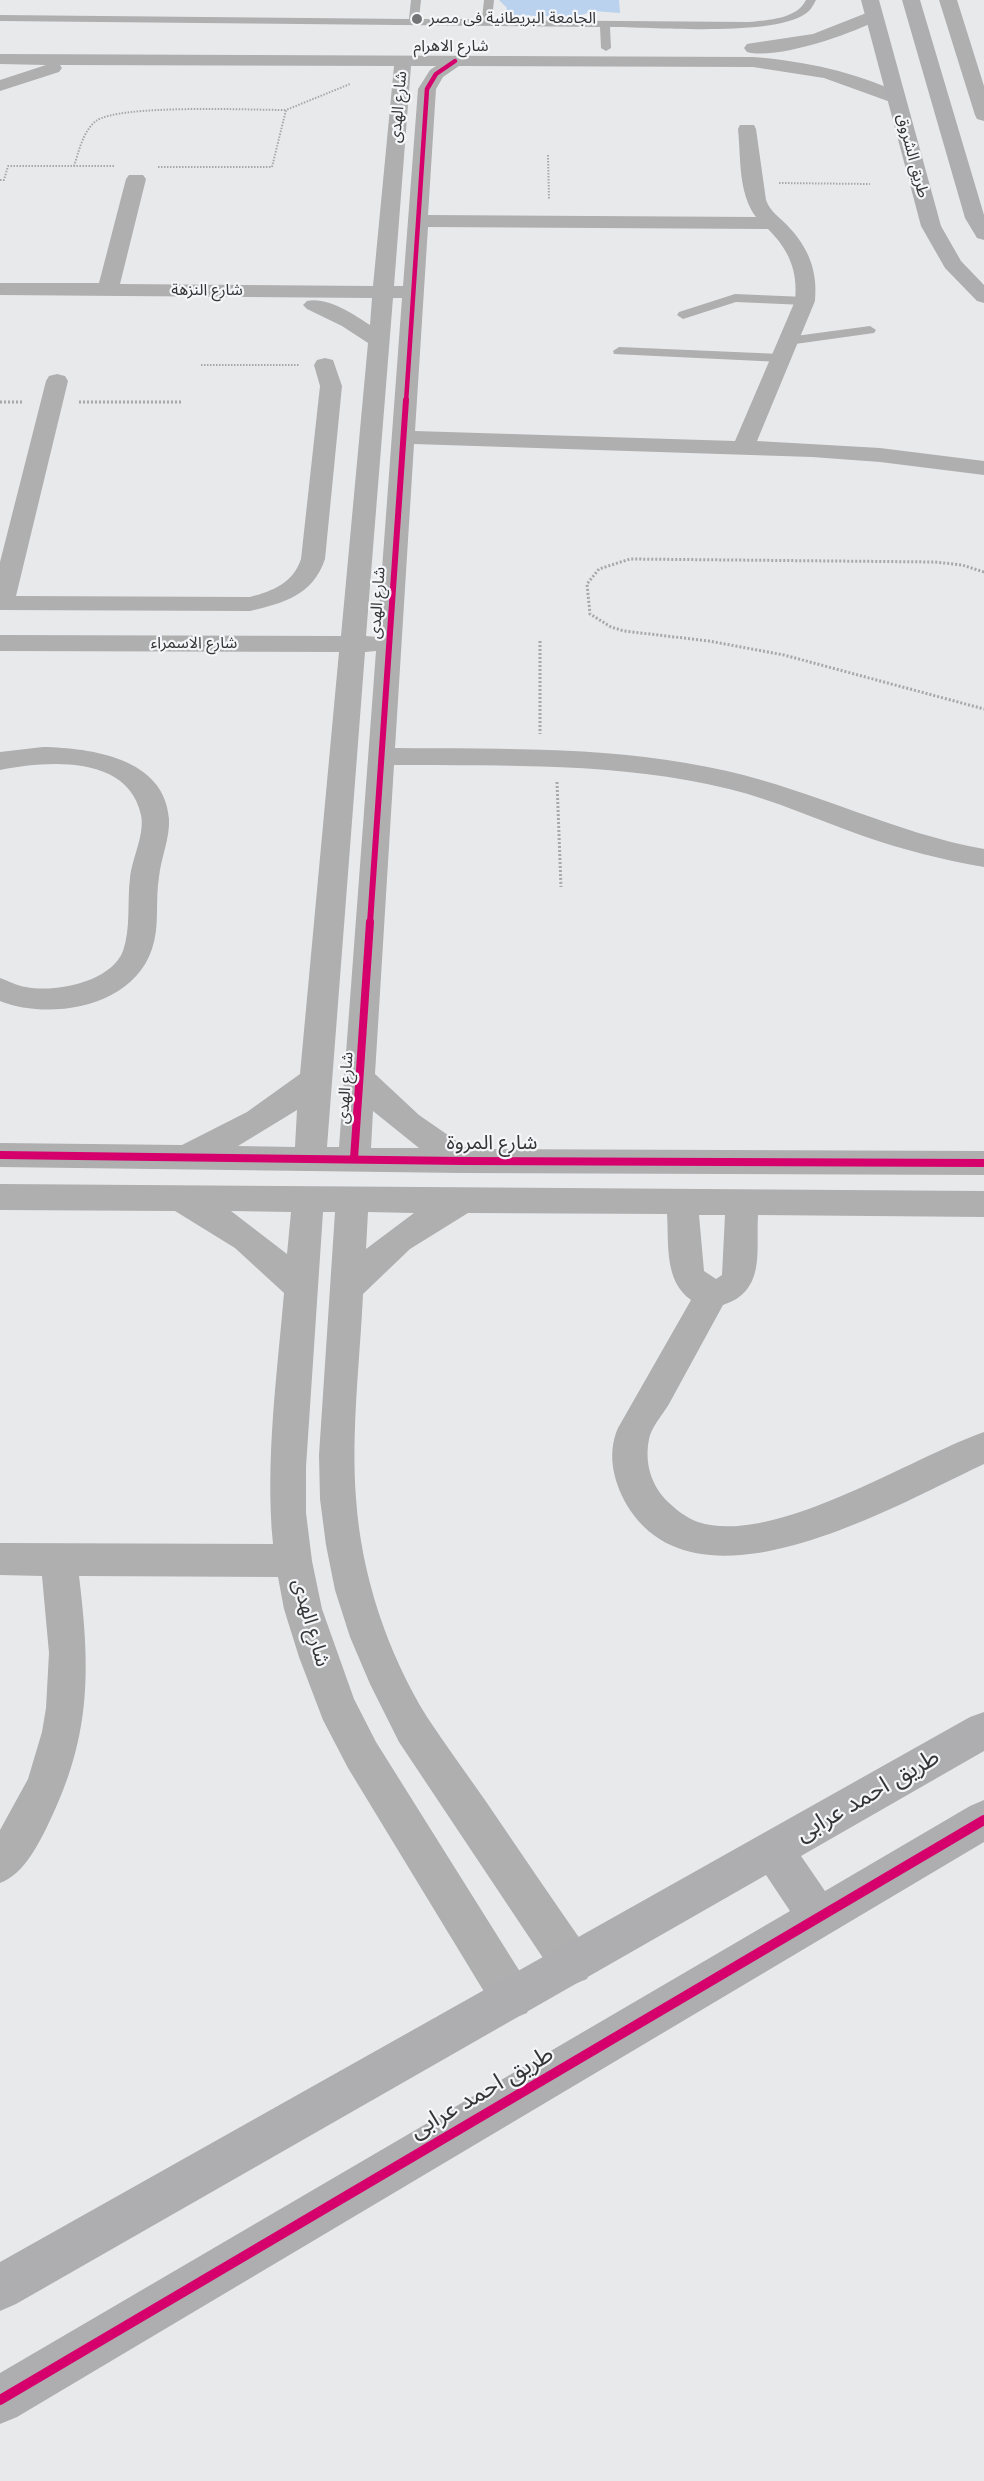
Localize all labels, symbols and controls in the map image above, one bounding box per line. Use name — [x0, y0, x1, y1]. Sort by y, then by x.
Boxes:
place label: الجامعة البريطانية فى مصر — [429, 9, 596, 29]
marker: الجامعة البريطانية فى مصر — [410, 12, 424, 26]
street label: شارع الاهرام — [413, 37, 489, 57]
street label: شارع الهدى — [386, 70, 412, 144]
street label: طريق الشروق — [892, 112, 932, 200]
street label: شارع النزهة — [171, 281, 243, 301]
street label: شارع الهدى — [366, 566, 390, 640]
street label: شارع الاسمراء — [151, 634, 237, 654]
street label: شارع الهدى — [334, 1051, 358, 1125]
street label: شارع المروة — [447, 1132, 537, 1156]
street label: شارع الهدى — [286, 1576, 334, 1670]
street label: طريق احمد عرابى — [791, 1743, 945, 1849]
street label: طريق احمد عرابى — [405, 2040, 559, 2146]

